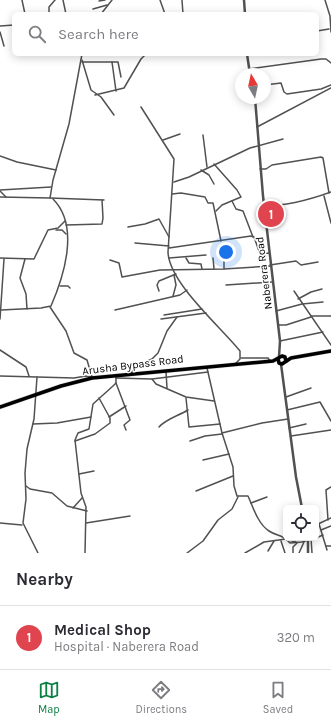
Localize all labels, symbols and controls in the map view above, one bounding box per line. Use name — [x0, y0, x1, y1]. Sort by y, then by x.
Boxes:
search box — [12, 12, 319, 56]
icon: search — [26, 23, 48, 45]
text: Search here — [58, 25, 139, 43]
north arrow — [235, 68, 271, 104]
pin: 1 — [258, 199, 284, 229]
street label: Naberera Road — [253, 236, 275, 310]
your location — [216, 242, 236, 262]
street label: Arusha Bypass Road — [82, 352, 184, 378]
map controls — [283, 505, 319, 541]
button: locate — [283, 505, 319, 541]
text: Nearby — [16, 569, 73, 589]
text: Medical Shop — [54, 621, 151, 639]
text: 1 — [27, 630, 31, 645]
text: 320 m — [277, 630, 315, 645]
text: Hospital · Naberera Road — [54, 639, 199, 654]
tab: Map — [38, 679, 60, 716]
tab: Directions — [135, 679, 187, 716]
tab: Saved — [263, 679, 293, 716]

